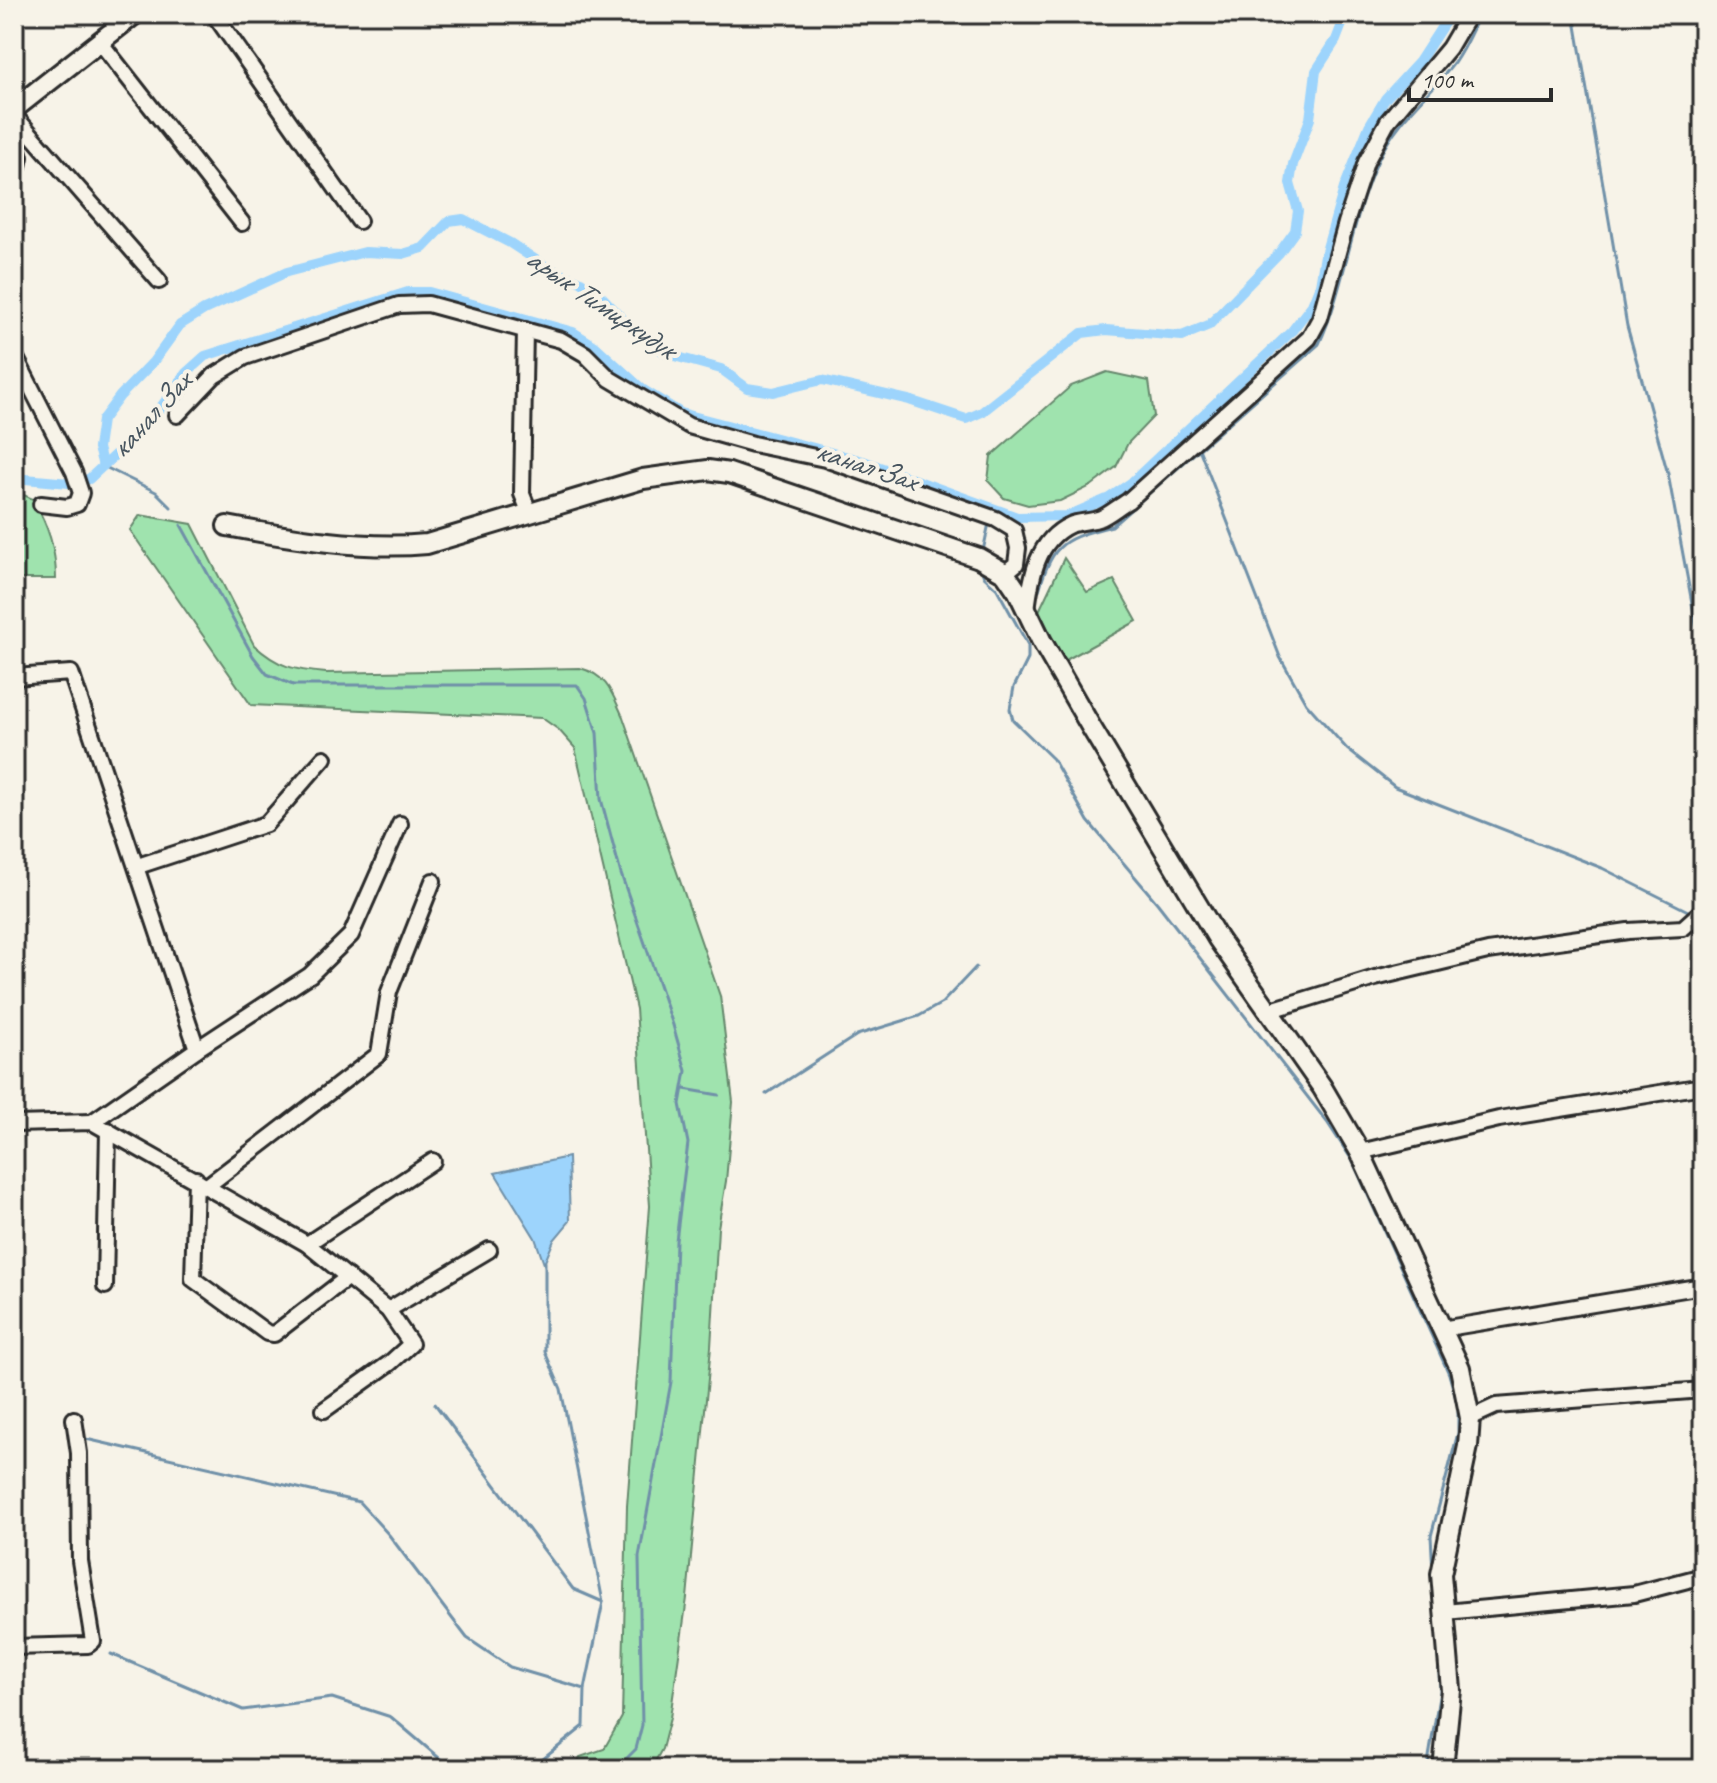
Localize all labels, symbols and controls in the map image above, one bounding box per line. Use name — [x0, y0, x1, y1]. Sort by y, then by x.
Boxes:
scale bar — [1409, 52, 1551, 102]
text: 100 m — [1421, 65, 1475, 95]
water label: арык Тимиркудук — [518, 239, 688, 370]
water label: канал Зах — [101, 360, 202, 466]
water label: канал Зах — [811, 431, 926, 501]

